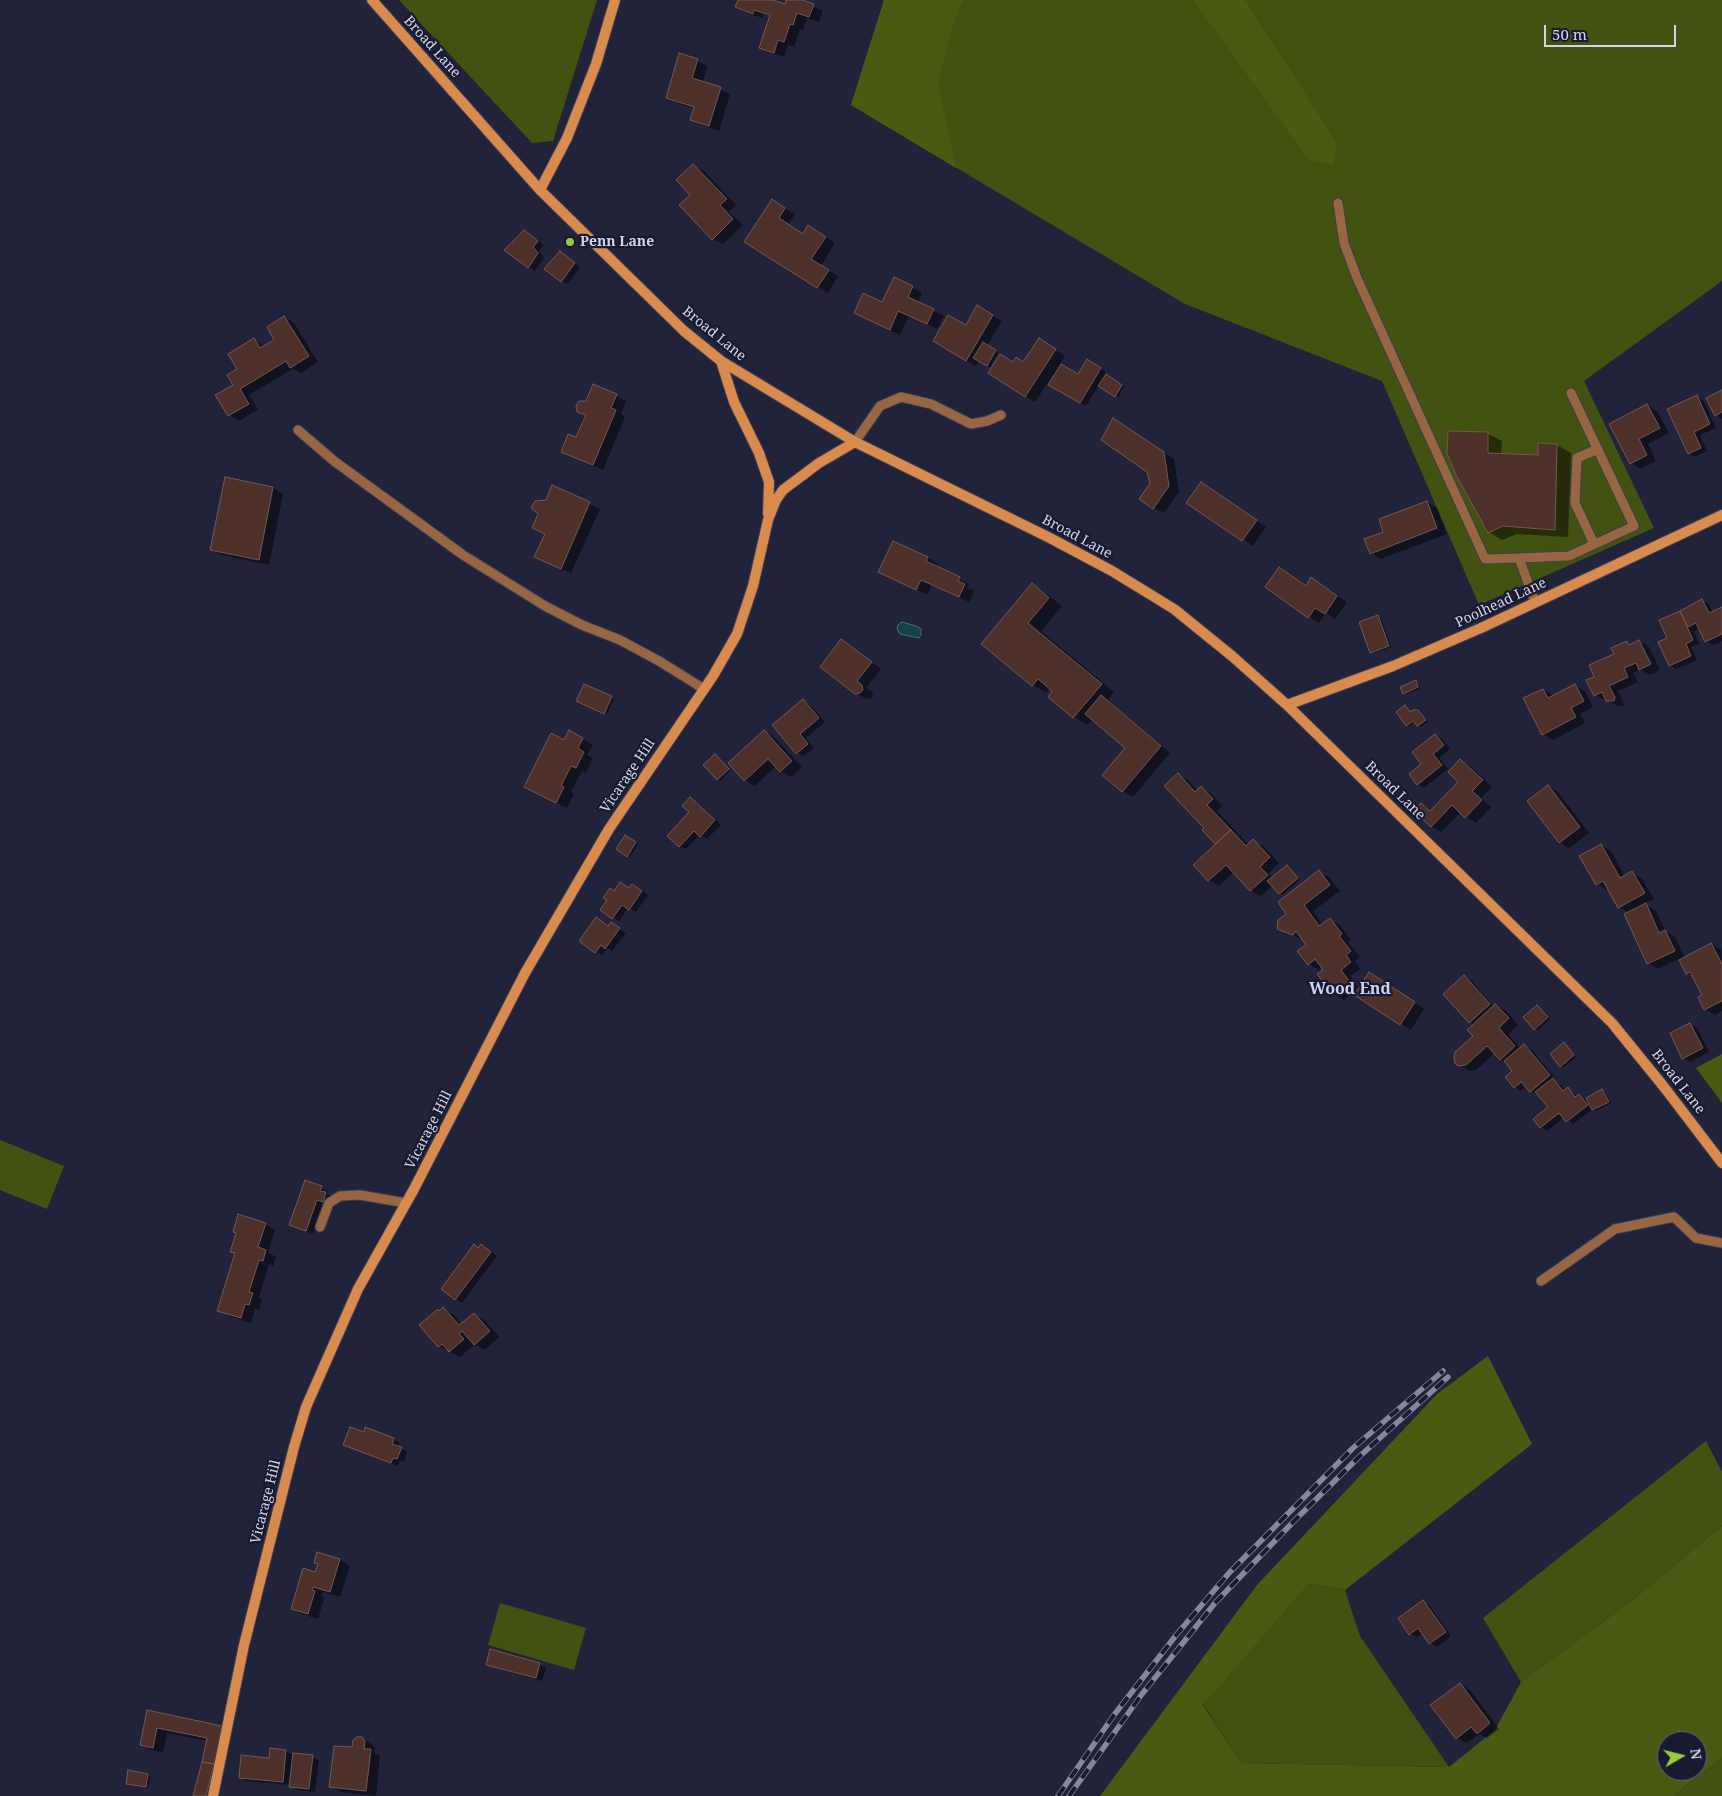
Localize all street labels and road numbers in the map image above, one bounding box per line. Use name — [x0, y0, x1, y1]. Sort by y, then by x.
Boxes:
street label: Broad Lane — [400, 13, 464, 81]
street label: Broad Lane — [679, 303, 749, 365]
street label: Broad Lane — [1039, 511, 1115, 563]
street label: Poolhead Lane — [1453, 575, 1549, 631]
street label: Vicarage Hill — [597, 736, 659, 816]
street label: Broad Lane — [1361, 758, 1429, 824]
street label: Broad Lane — [1648, 1046, 1708, 1118]
street label: Vicarage Hill — [402, 1088, 456, 1172]
street label: Vicarage Hill — [247, 1458, 285, 1546]

